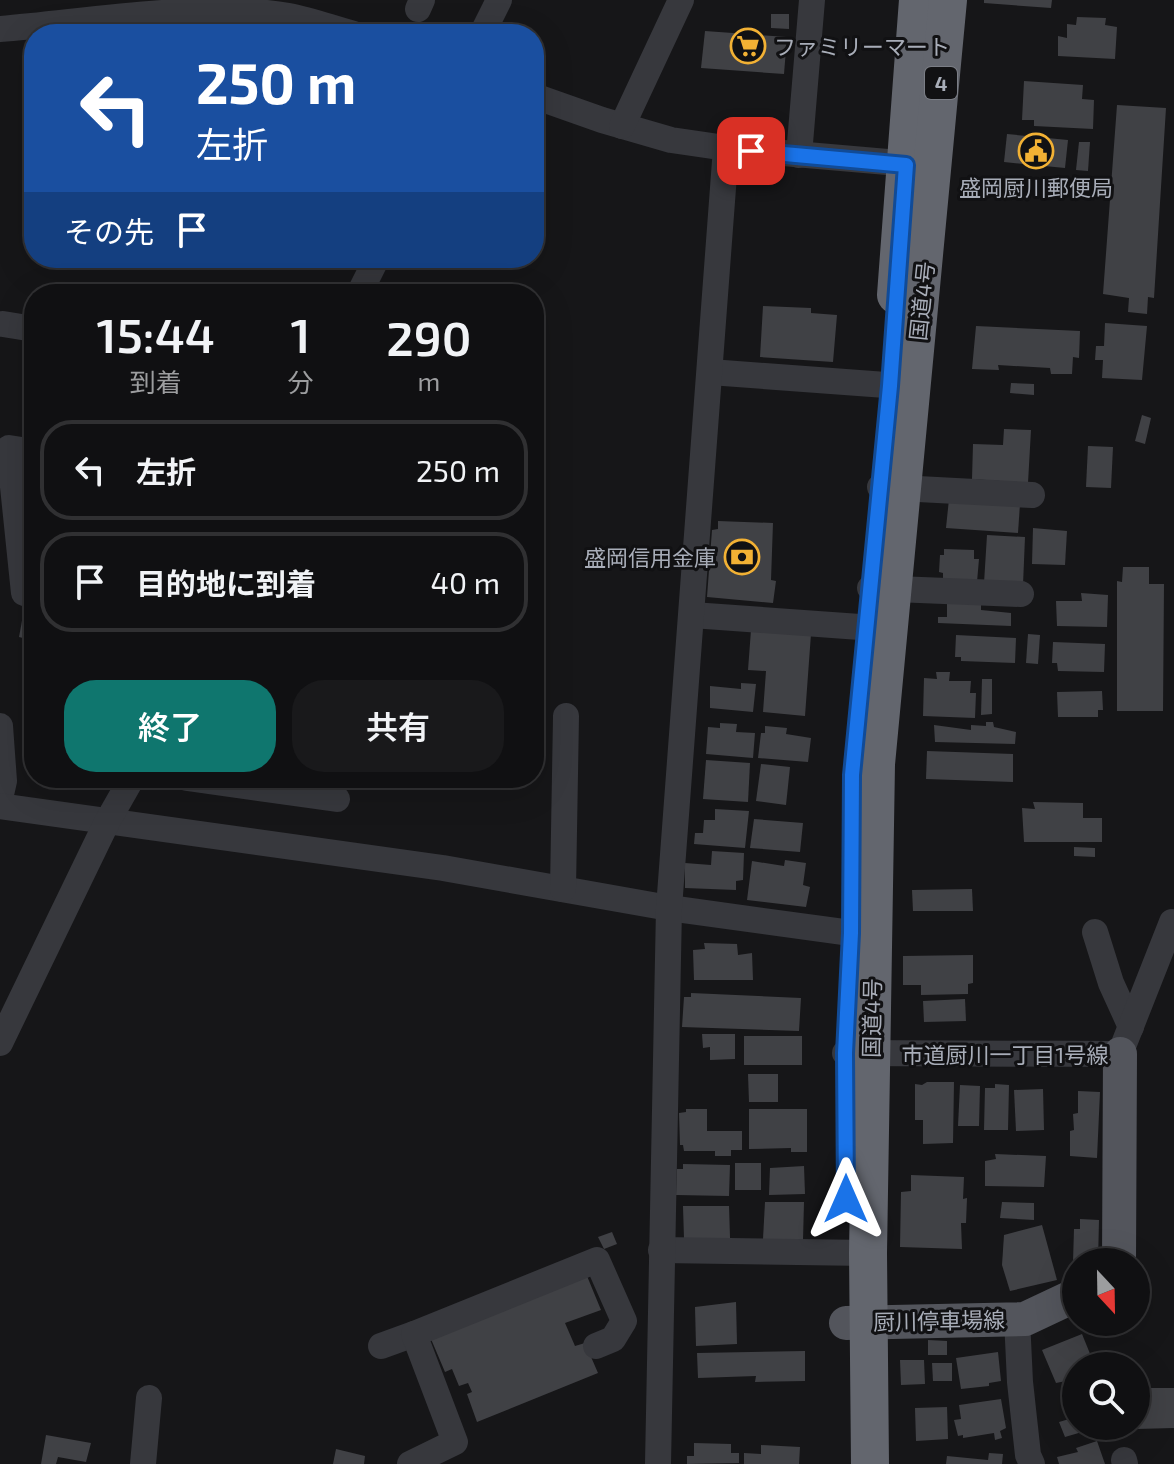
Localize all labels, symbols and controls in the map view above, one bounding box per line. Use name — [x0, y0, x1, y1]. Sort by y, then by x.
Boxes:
supermarket icon: ファミリーマート — [729, 27, 767, 65]
place label: ファミリーマート — [774, 33, 950, 59]
text: 250 m — [196, 48, 356, 115]
icon: left — [64, 56, 168, 160]
road number: 4 — [925, 67, 957, 99]
pin — [717, 117, 785, 185]
text: 左折 — [196, 122, 268, 165]
icon: arrive — [729, 129, 773, 173]
public building icon: 盛岡厨川郵便局 — [1017, 132, 1055, 170]
place label: 盛岡厨川郵便局 — [959, 174, 1113, 200]
icon: arrive — [170, 208, 214, 252]
text: その先 — [64, 213, 154, 249]
street label: 国道4号 — [904, 260, 938, 342]
text: 15:44 — [97, 305, 215, 363]
text: 1 — [291, 305, 311, 363]
text: 290 — [386, 308, 471, 366]
text: m — [417, 365, 440, 396]
text: 到着 — [130, 366, 182, 397]
text: 分 — [288, 366, 314, 397]
icon: left — [68, 448, 112, 492]
text: 250 m — [416, 452, 500, 488]
text: 左折 — [136, 453, 196, 489]
bank icon: 盛岡信用金庫 — [723, 538, 761, 576]
place label: 盛岡信用金庫 — [584, 544, 716, 570]
icon: arrive — [68, 560, 112, 604]
text: 40 m — [430, 564, 500, 600]
text: 目的地に到着 — [136, 565, 316, 601]
button: 終了 — [64, 680, 276, 772]
button: 共有 — [292, 680, 504, 772]
street label: 国道4号 — [857, 978, 885, 1058]
street label: 市道厨川一丁目1号線 — [902, 1041, 1108, 1067]
position arrow — [804, 1157, 888, 1241]
north arrow — [1062, 1248, 1150, 1336]
map controls — [1062, 1248, 1150, 1440]
street label: 厨川停車場線 — [873, 1306, 1005, 1334]
button: search — [1062, 1352, 1150, 1440]

